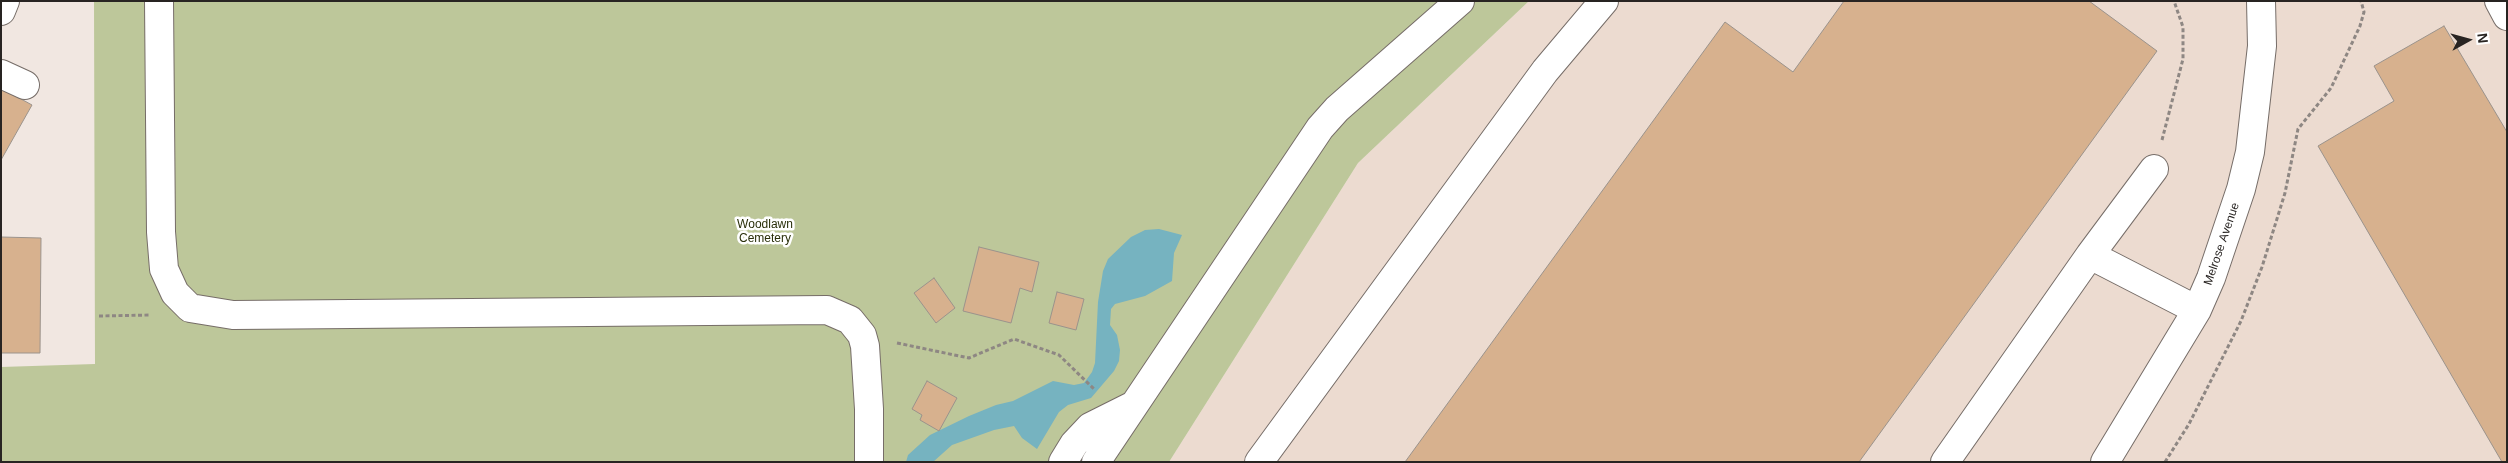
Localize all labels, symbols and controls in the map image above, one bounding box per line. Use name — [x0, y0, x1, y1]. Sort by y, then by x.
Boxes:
north arrow — [2443, 15, 2493, 65]
text: N — [2474, 32, 2491, 44]
street label: Melrose Avenue — [2201, 201, 2243, 287]
park label: Woodlawn Cemetery — [737, 218, 793, 246]

